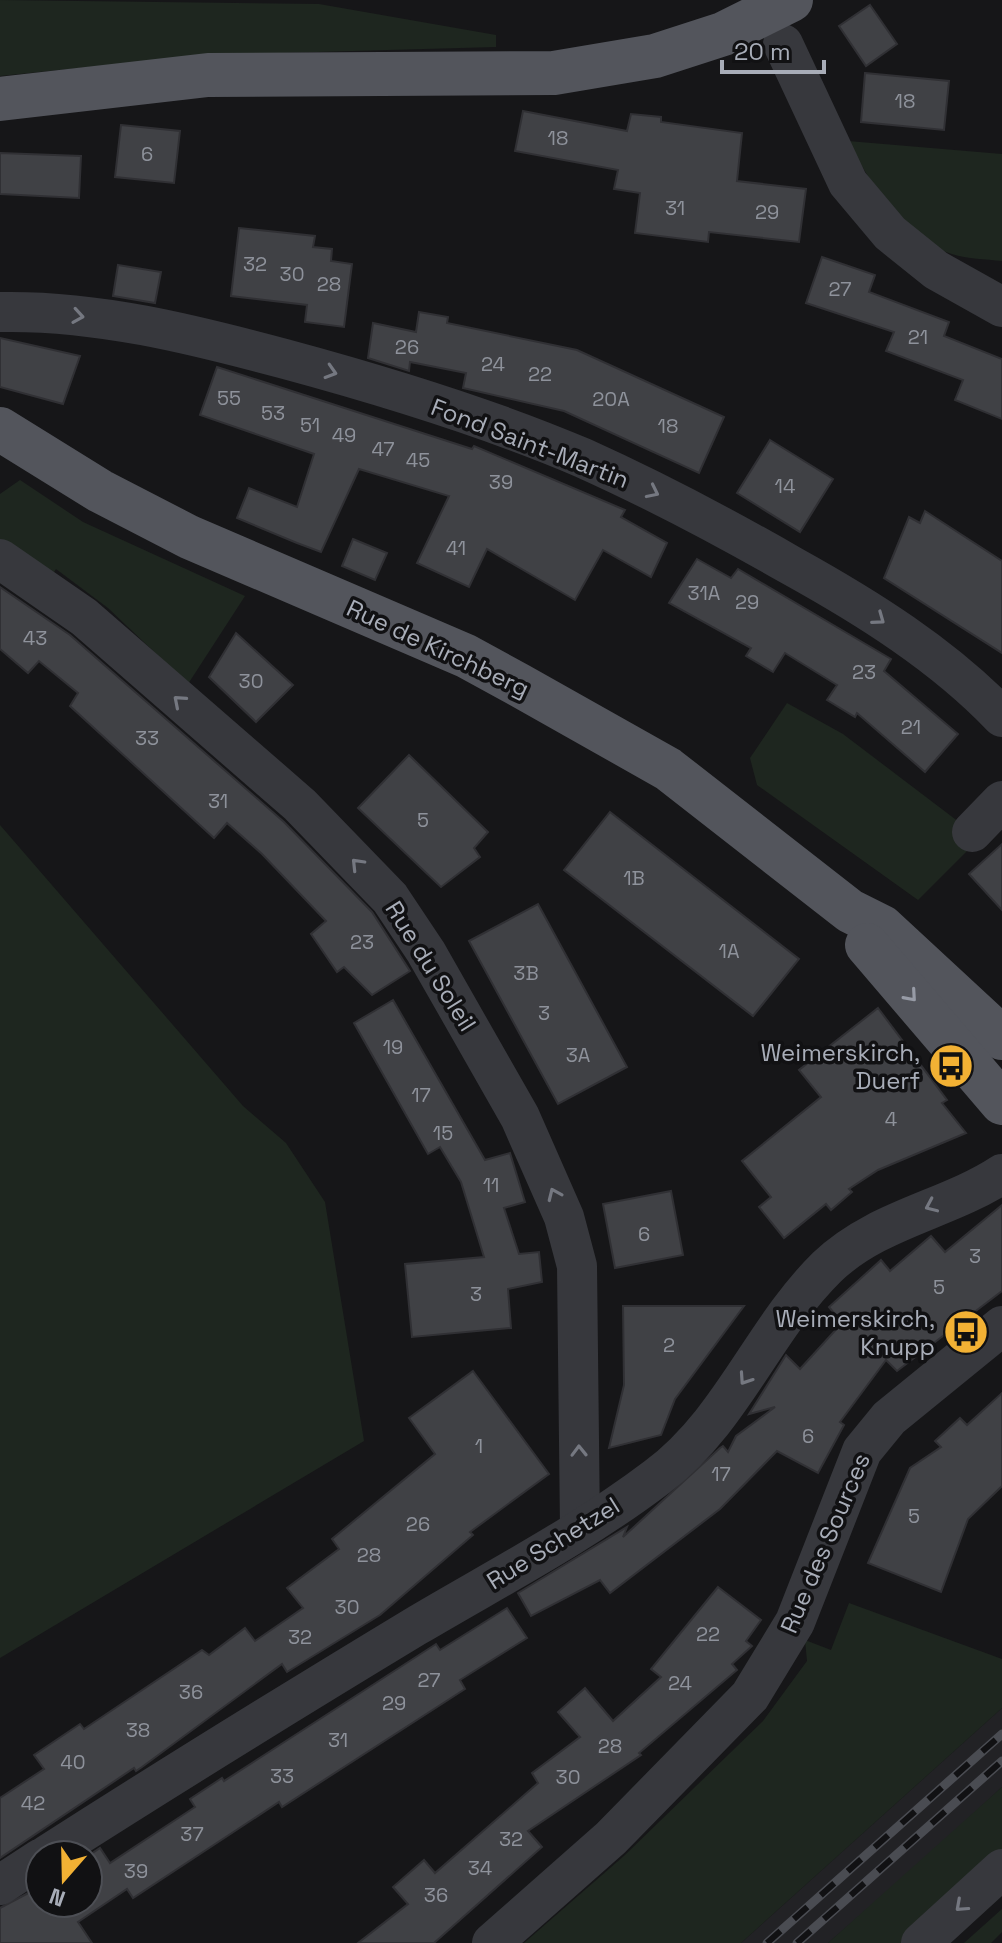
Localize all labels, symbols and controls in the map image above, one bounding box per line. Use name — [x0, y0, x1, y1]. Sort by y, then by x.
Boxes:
scale bar — [722, 24, 824, 74]
text: 20 m — [734, 36, 791, 67]
house number: 18 — [895, 88, 915, 114]
house number: 18 — [548, 125, 568, 151]
house number: 6 — [141, 141, 153, 167]
house number: 31 — [665, 195, 685, 221]
house number: 29 — [755, 199, 779, 225]
house number: 32 — [243, 251, 267, 277]
house number: 30 — [280, 261, 304, 287]
house number: 28 — [317, 271, 341, 297]
house number: 27 — [828, 276, 852, 302]
one-way arrow — [71, 307, 84, 324]
house number: 21 — [908, 324, 928, 350]
house number: 26 — [395, 334, 419, 360]
house number: 24 — [481, 351, 505, 377]
house number: 22 — [528, 361, 552, 387]
one-way arrow — [324, 363, 337, 379]
house number: 55 — [217, 385, 241, 411]
house number: 20A — [592, 386, 630, 412]
street label: Fond Saint-Martin — [427, 391, 633, 495]
house number: 53 — [261, 400, 285, 426]
house number: 51 — [300, 412, 320, 438]
house number: 18 — [658, 413, 678, 439]
house number: 49 — [332, 422, 356, 448]
house number: 47 — [371, 436, 395, 462]
house number: 45 — [406, 447, 430, 473]
house number: 39 — [489, 469, 513, 495]
house number: 14 — [775, 473, 795, 499]
one-way arrow — [644, 482, 659, 498]
house number: 41 — [446, 535, 466, 561]
house number: 31A — [688, 580, 721, 606]
house number: 29 — [735, 589, 759, 615]
street label: Rue de Kirchberg — [342, 592, 534, 704]
one-way arrow — [871, 609, 885, 624]
house number: 43 — [23, 625, 47, 651]
house number: 23 — [852, 659, 876, 685]
house number: 30 — [239, 668, 263, 694]
one-way arrow — [174, 696, 189, 710]
house number: 21 — [901, 714, 921, 740]
house number: 33 — [135, 725, 159, 751]
house number: 31 — [208, 788, 228, 814]
house number: 5 — [417, 807, 429, 833]
one-way arrow — [352, 859, 366, 873]
house number: 1B — [623, 865, 645, 891]
street label: Rue du Soleil — [379, 895, 483, 1037]
house number: 23 — [350, 929, 374, 955]
house number: 1A — [719, 938, 740, 964]
house number: 3B — [513, 960, 539, 986]
one-way arrow — [901, 987, 916, 1002]
house number: 3 — [538, 1000, 550, 1026]
house number: 19 — [383, 1034, 403, 1060]
place label: Weimerskirch, Duerf — [760, 1037, 920, 1096]
house number: 3A — [566, 1042, 591, 1068]
bus stop icon: Weimerskirch, Duerf — [927, 1042, 975, 1090]
house number: 17 — [411, 1082, 431, 1108]
house number: 4 — [885, 1106, 897, 1132]
house number: 15 — [433, 1120, 453, 1146]
house number: 11 — [483, 1172, 499, 1198]
one-way arrow — [548, 1188, 564, 1203]
one-way arrow — [925, 1196, 939, 1212]
house number: 6 — [638, 1221, 650, 1247]
house number: 3 — [969, 1243, 981, 1269]
house number: 5 — [933, 1274, 945, 1300]
house number: 3 — [470, 1281, 482, 1307]
place label: Weimerskirch, Knupp — [775, 1303, 935, 1362]
bus stop icon: Weimerskirch, Knupp — [942, 1308, 990, 1356]
house number: 2 — [663, 1332, 675, 1358]
one-way arrow — [740, 1371, 755, 1385]
house number: 6 — [802, 1423, 814, 1449]
house number: 1 — [475, 1433, 483, 1459]
one-way arrow — [570, 1444, 588, 1457]
street label: Rue des Sources — [773, 1448, 877, 1638]
house number: 17 — [711, 1461, 731, 1487]
street label: Rue Schetzel — [481, 1490, 625, 1596]
house number: 5 — [908, 1503, 920, 1529]
house number: 26 — [406, 1511, 430, 1537]
house number: 28 — [357, 1542, 381, 1568]
house number: 30 — [335, 1594, 359, 1620]
house number: 22 — [696, 1621, 720, 1647]
house number: 32 — [288, 1624, 312, 1650]
house number: 27 — [417, 1667, 441, 1693]
house number: 24 — [668, 1670, 692, 1696]
house number: 36 — [179, 1679, 203, 1705]
house number: 29 — [382, 1690, 406, 1716]
house number: 38 — [126, 1717, 150, 1743]
house number: 31 — [328, 1727, 348, 1753]
house number: 28 — [598, 1733, 622, 1759]
house number: 40 — [60, 1749, 86, 1775]
house number: 33 — [270, 1763, 294, 1789]
house number: 30 — [556, 1764, 580, 1790]
house number: 42 — [21, 1790, 45, 1816]
house number: 37 — [180, 1821, 204, 1847]
house number: 32 — [499, 1826, 523, 1852]
north arrow — [24, 1839, 104, 1919]
house number: 34 — [468, 1855, 492, 1881]
house number: 39 — [124, 1858, 148, 1884]
text: N — [45, 1882, 69, 1913]
house number: 36 — [424, 1882, 448, 1908]
one-way arrow — [956, 1897, 971, 1911]

